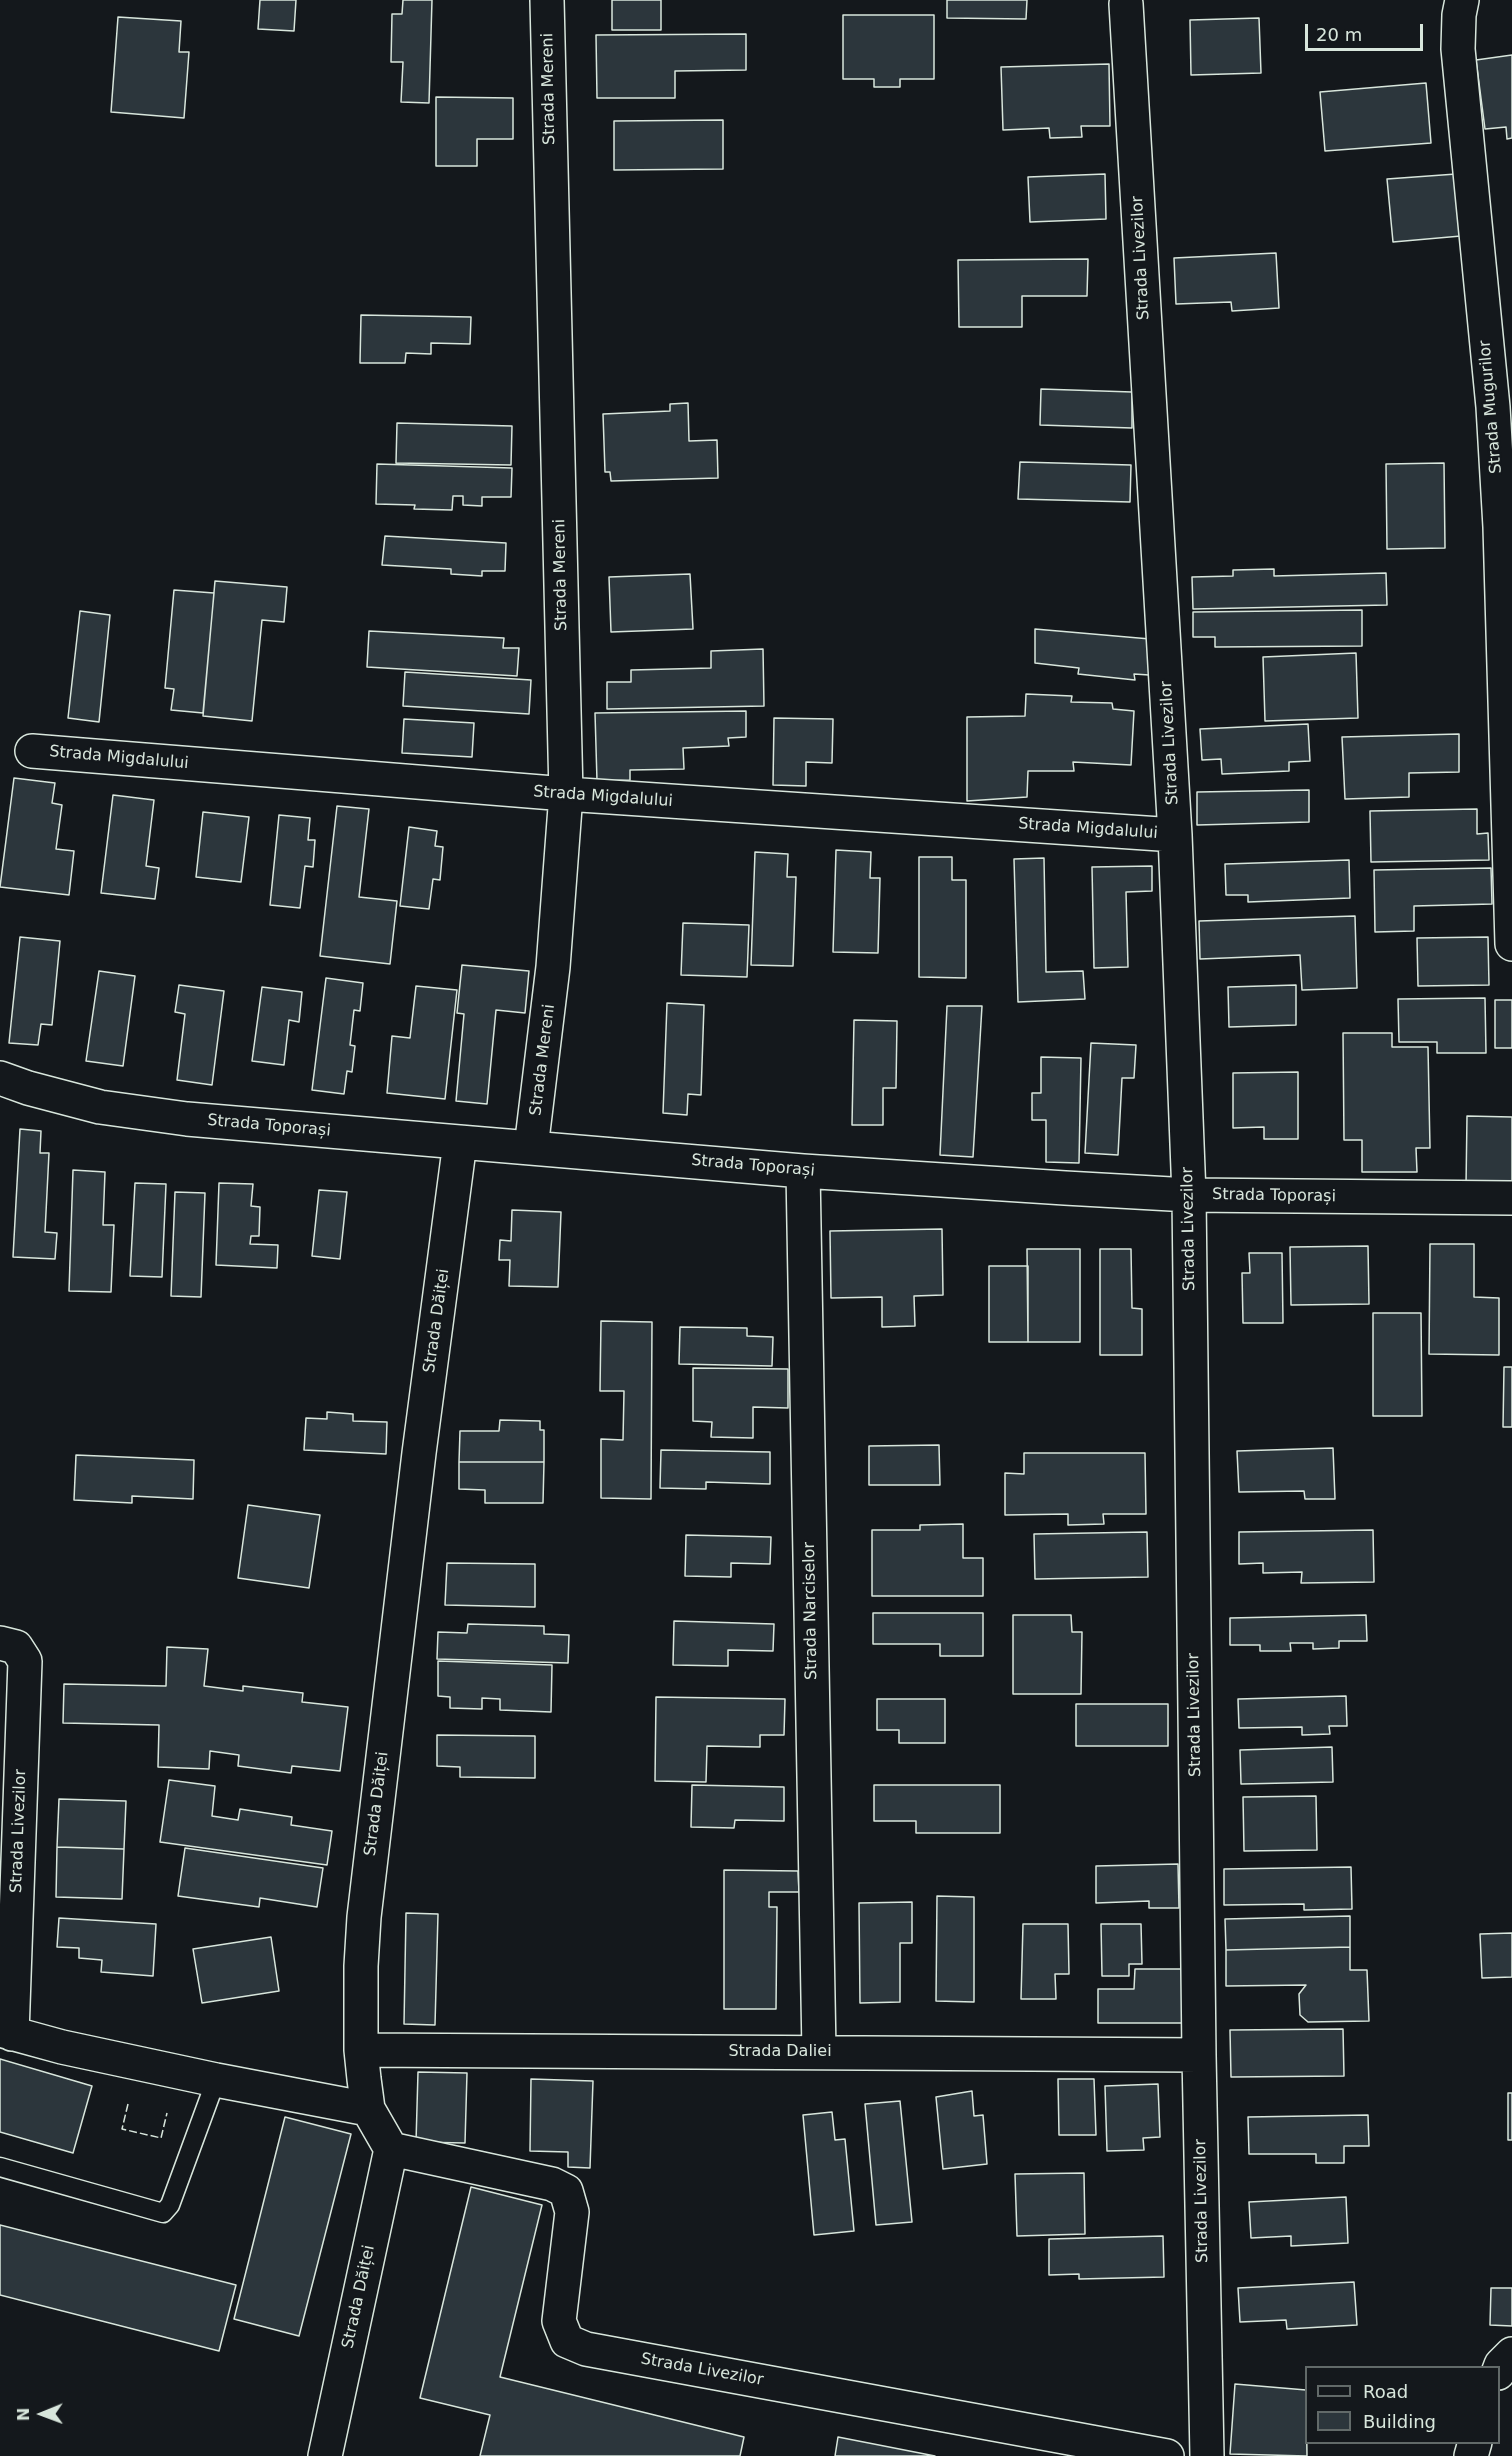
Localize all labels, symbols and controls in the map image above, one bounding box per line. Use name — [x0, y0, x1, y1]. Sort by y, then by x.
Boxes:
scale bar — [1308, 12, 1426, 50]
text: 20 m — [1316, 24, 1362, 45]
street label: Strada Mereni — [538, 33, 560, 145]
street label: Strada Livezilor — [1128, 195, 1154, 321]
street label: Strada Mugurilor — [1476, 339, 1506, 475]
street label: Strada Mereni — [550, 519, 572, 631]
street label: Strada Livezilor — [1157, 680, 1183, 806]
street label: Strada Migdalului — [49, 742, 189, 774]
street label: Strada Migdalului — [533, 783, 673, 811]
street label: Strada Migdalului — [1018, 815, 1158, 843]
street label: Strada Mereni — [527, 1003, 559, 1117]
street label: Strada Toporași — [206, 1111, 332, 1141]
street label: Strada Toporași — [690, 1151, 816, 1181]
street label: Strada Livezilor — [1178, 1167, 1200, 1291]
street label: Strada Toporași — [1212, 1185, 1336, 1207]
street label: Strada Dăiței — [420, 1268, 454, 1374]
street label: Strada Narciselor — [800, 1542, 822, 1680]
street label: Strada Livezilor — [1184, 1653, 1206, 1777]
street label: Strada Dăiței — [361, 1751, 393, 1857]
street label: Strada Livezilor — [7, 1769, 31, 1893]
street label: Strada Daliei — [728, 2042, 832, 2062]
street label: Strada Livezilor — [1191, 2139, 1213, 2263]
street label: Strada Dăiței — [339, 2244, 379, 2350]
street label: Strada Livezilor — [639, 2350, 765, 2390]
legend — [1305, 2366, 1500, 2444]
text: Road — [1363, 2381, 1408, 2402]
north arrow — [12, 2384, 72, 2444]
text: N — [14, 2407, 33, 2421]
text: Building — [1363, 2411, 1436, 2432]

